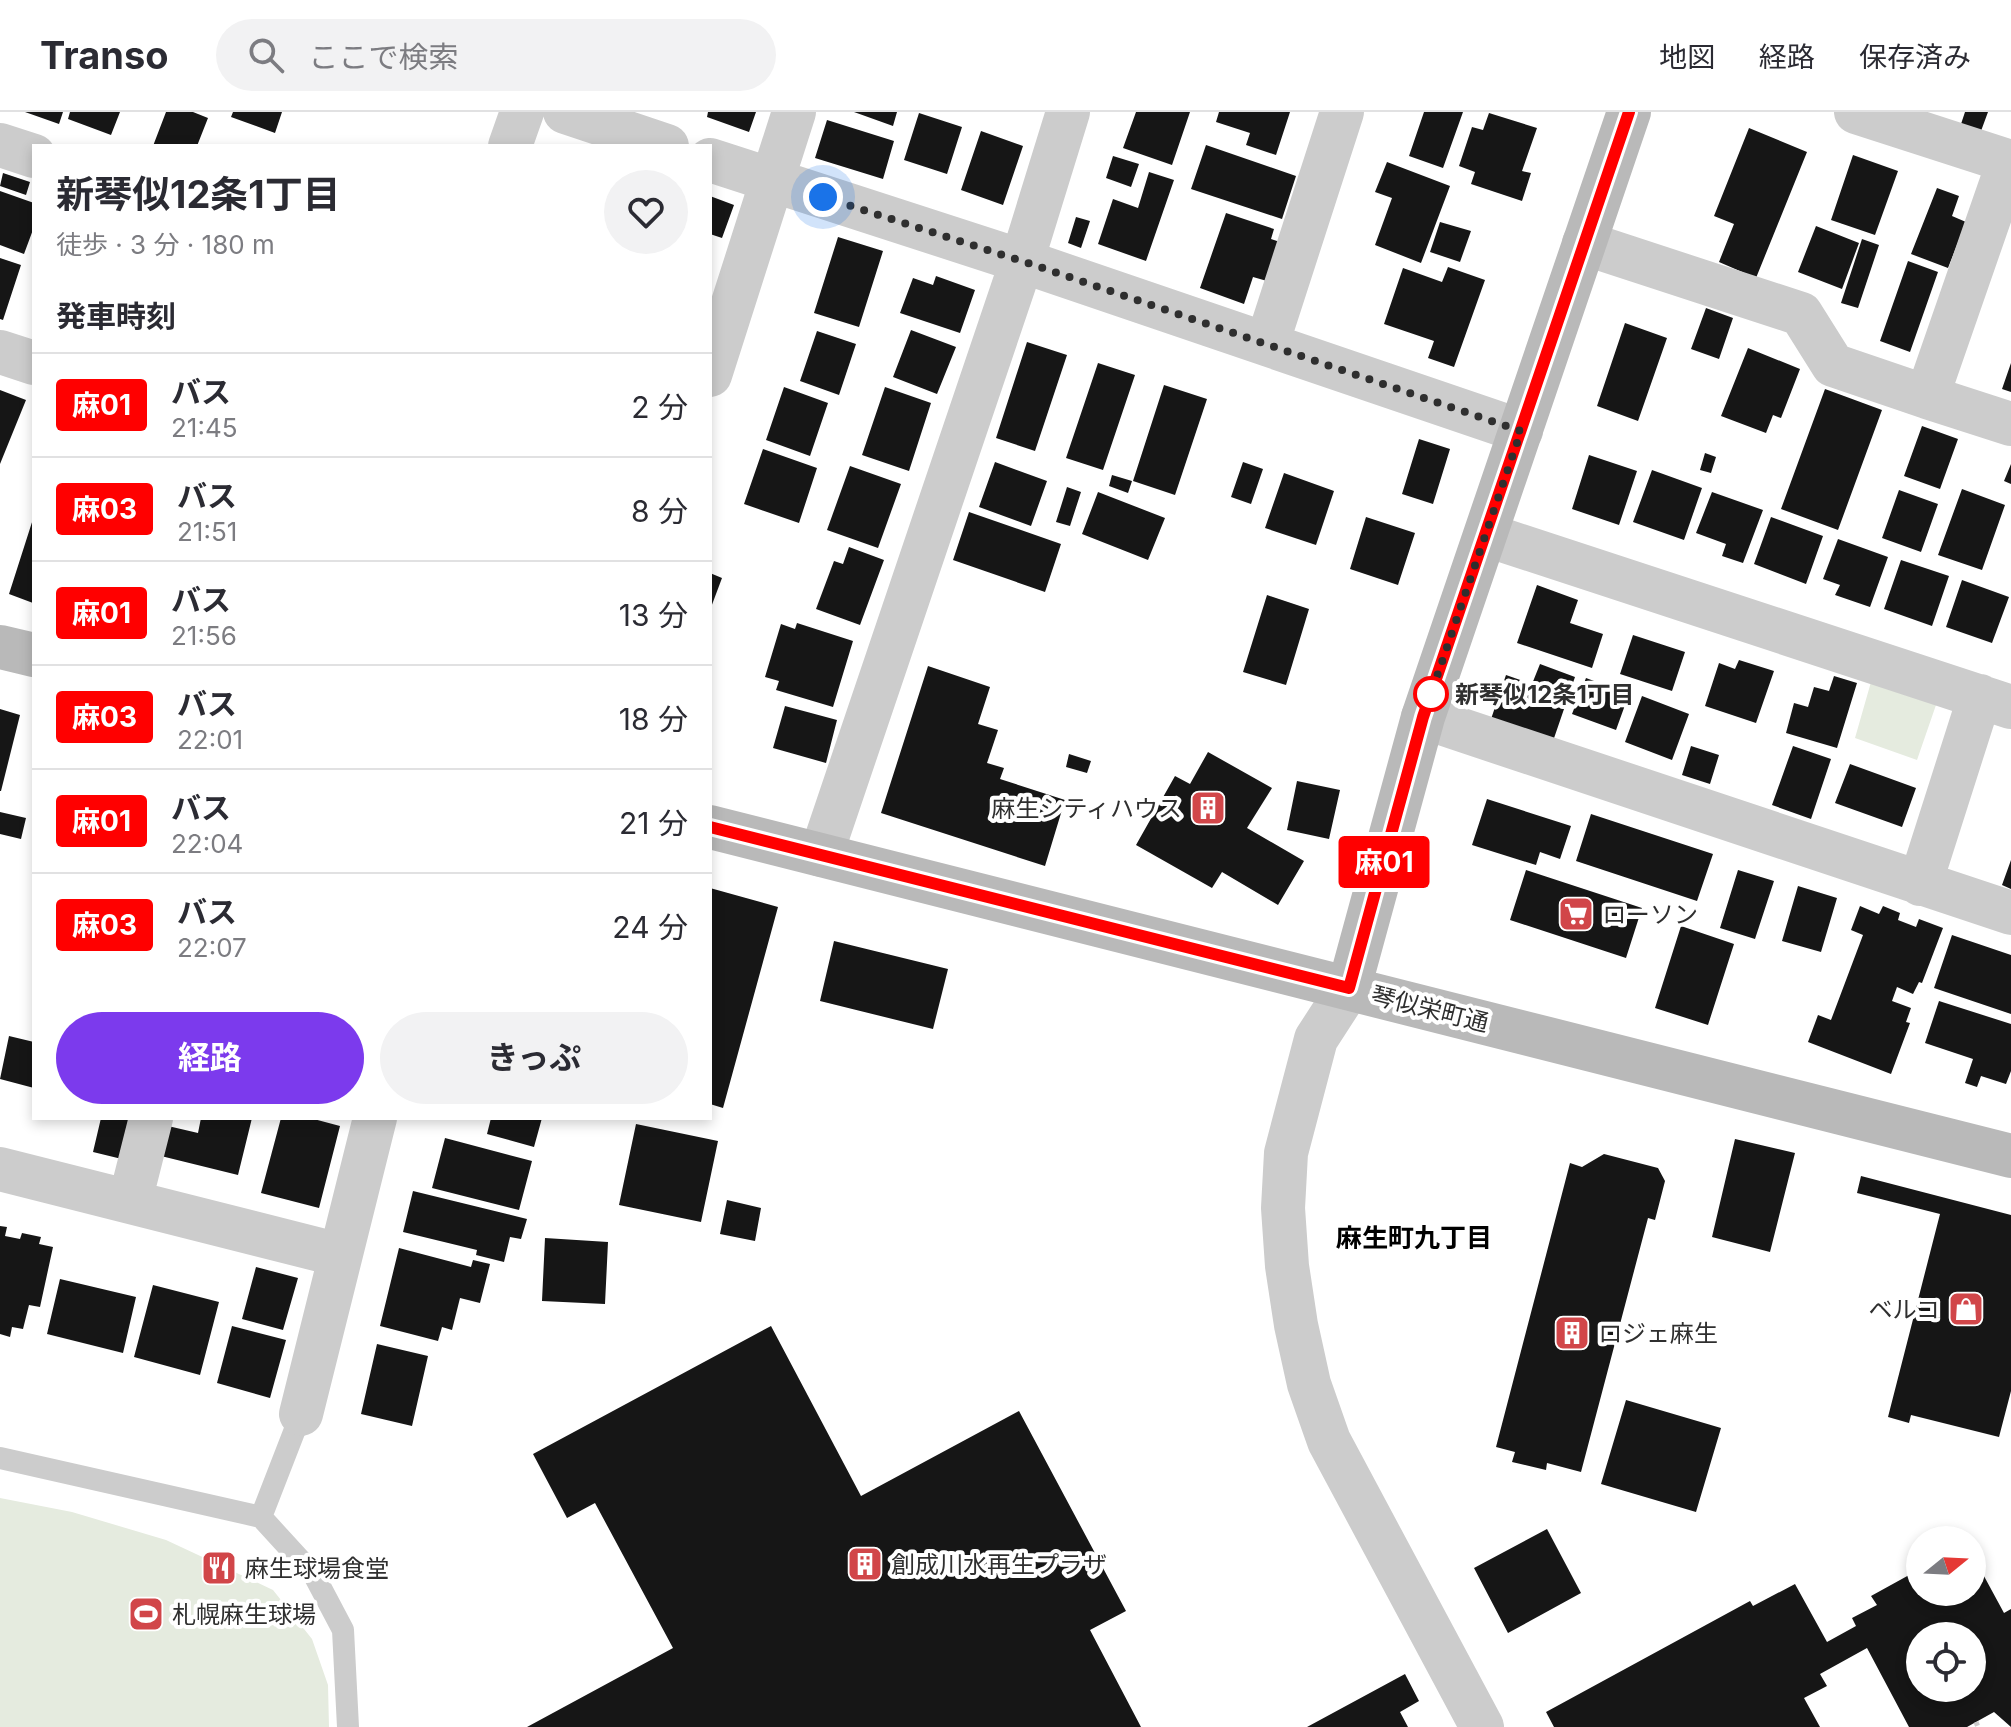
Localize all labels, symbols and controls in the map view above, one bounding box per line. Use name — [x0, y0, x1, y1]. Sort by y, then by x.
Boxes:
search box — [216, 19, 776, 91]
text: Transo — [40, 32, 168, 78]
icon: search — [244, 33, 288, 77]
text: ここで検索 — [308, 39, 458, 75]
text: 地図 — [1659, 40, 1715, 74]
text: 経路 — [1759, 40, 1815, 74]
text: 保存済み — [1859, 40, 1971, 74]
button: heart — [604, 170, 688, 254]
text: 新琴似12条1丁目 — [56, 171, 341, 217]
your location — [803, 177, 843, 217]
text: 徒歩 · 3 分 · 180 m — [56, 229, 275, 260]
text: 発車時刻 — [56, 298, 176, 334]
text: バス — [171, 374, 231, 410]
text: 麻01 — [72, 388, 131, 422]
text: 2 分 — [631, 389, 688, 425]
text: 21:45 — [171, 412, 238, 443]
text: バス — [177, 478, 237, 514]
text: 麻03 — [72, 492, 137, 526]
text: 8 分 — [631, 493, 688, 529]
text: 21:51 — [177, 516, 237, 547]
text: バス — [171, 582, 231, 618]
text: 麻01 — [72, 596, 131, 630]
text: 13 分 — [619, 597, 688, 633]
text: 21:56 — [171, 620, 237, 651]
marker: 新琴似12条1丁目 — [1414, 677, 1448, 711]
place label: 新琴似12条1丁目 — [1455, 680, 1635, 709]
text: バス — [177, 686, 237, 722]
text: 麻03 — [72, 700, 137, 734]
text: 18 分 — [619, 701, 688, 737]
text: 22:01 — [177, 724, 243, 755]
building icon: 麻生シティハウス — [1189, 789, 1227, 827]
text: バス — [171, 790, 231, 826]
place label: 麻生シティハウス — [991, 794, 1182, 823]
text: 麻01 — [72, 804, 131, 838]
text: 21 分 — [619, 805, 688, 841]
text: 22:04 — [171, 828, 243, 859]
line badge: 麻01 — [1338, 836, 1430, 888]
text: 麻01 — [1355, 845, 1413, 879]
text: バス — [177, 894, 237, 930]
supermarket icon: ローソン — [1557, 895, 1595, 933]
place label: ローソン — [1602, 900, 1698, 929]
text: 麻03 — [72, 908, 137, 942]
text: 24 分 — [612, 909, 688, 945]
text: 22:07 — [177, 932, 247, 963]
street label: 琴似栄町通 — [1368, 980, 1492, 1038]
button: 経路 — [56, 1012, 364, 1104]
button: きっぷ — [380, 1012, 688, 1104]
district label: 麻生町九丁目 — [1336, 1222, 1492, 1253]
shop icon: ベルコ — [1947, 1290, 1985, 1328]
place label: ベルコ — [1868, 1295, 1940, 1324]
building icon: ロジェ麻生 — [1553, 1314, 1591, 1352]
place label: ロジェ麻生 — [1598, 1319, 1718, 1348]
north arrow — [1906, 1526, 1986, 1606]
map controls — [1906, 1526, 1986, 1702]
building icon: 創成川水再生プラザ — [846, 1545, 884, 1583]
restaurant icon: 麻生球場食堂 — [200, 1549, 238, 1587]
place label: 創成川水再生プラザ — [891, 1550, 1107, 1579]
place label: 麻生球場食堂 — [245, 1554, 389, 1583]
sports icon: 札幌麻生球場 — [127, 1595, 165, 1633]
place label: 札幌麻生球場 — [172, 1600, 316, 1629]
button: locate — [1906, 1622, 1986, 1702]

